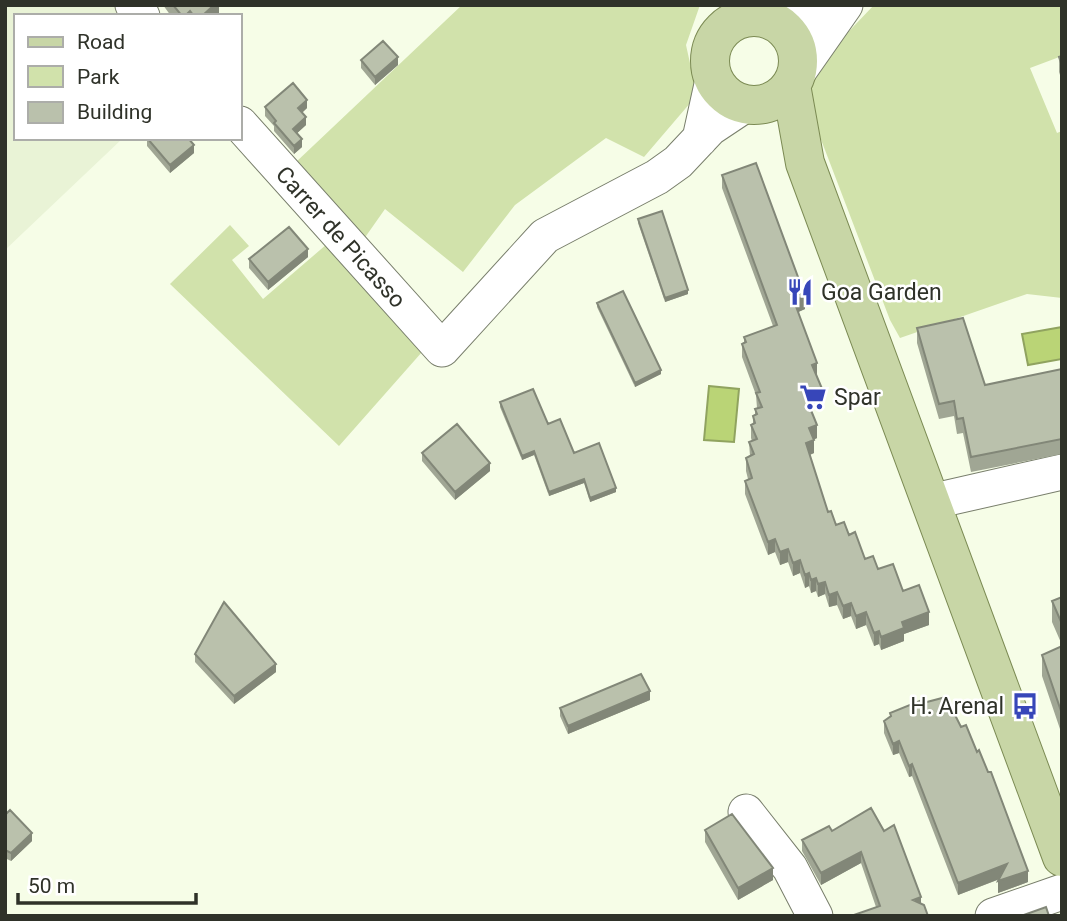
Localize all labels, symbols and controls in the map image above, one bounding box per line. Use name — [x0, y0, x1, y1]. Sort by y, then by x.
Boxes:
legend — [14, 14, 242, 140]
text: Road — [77, 30, 125, 54]
text: Park — [77, 65, 120, 89]
text: Building — [77, 100, 152, 124]
street label: Carrer de Picasso — [270, 161, 411, 314]
restaurant icon: Goa Garden — [785, 277, 815, 307]
place label: Goa Garden — [821, 279, 942, 306]
supermarket icon: Spar — [798, 382, 828, 412]
place label: Spar — [834, 384, 881, 411]
bus stop icon: H. Arenal — [1010, 691, 1040, 721]
place label: H. Arenal — [910, 693, 1004, 720]
scale bar — [18, 862, 196, 906]
text: 50 m — [28, 874, 75, 898]

